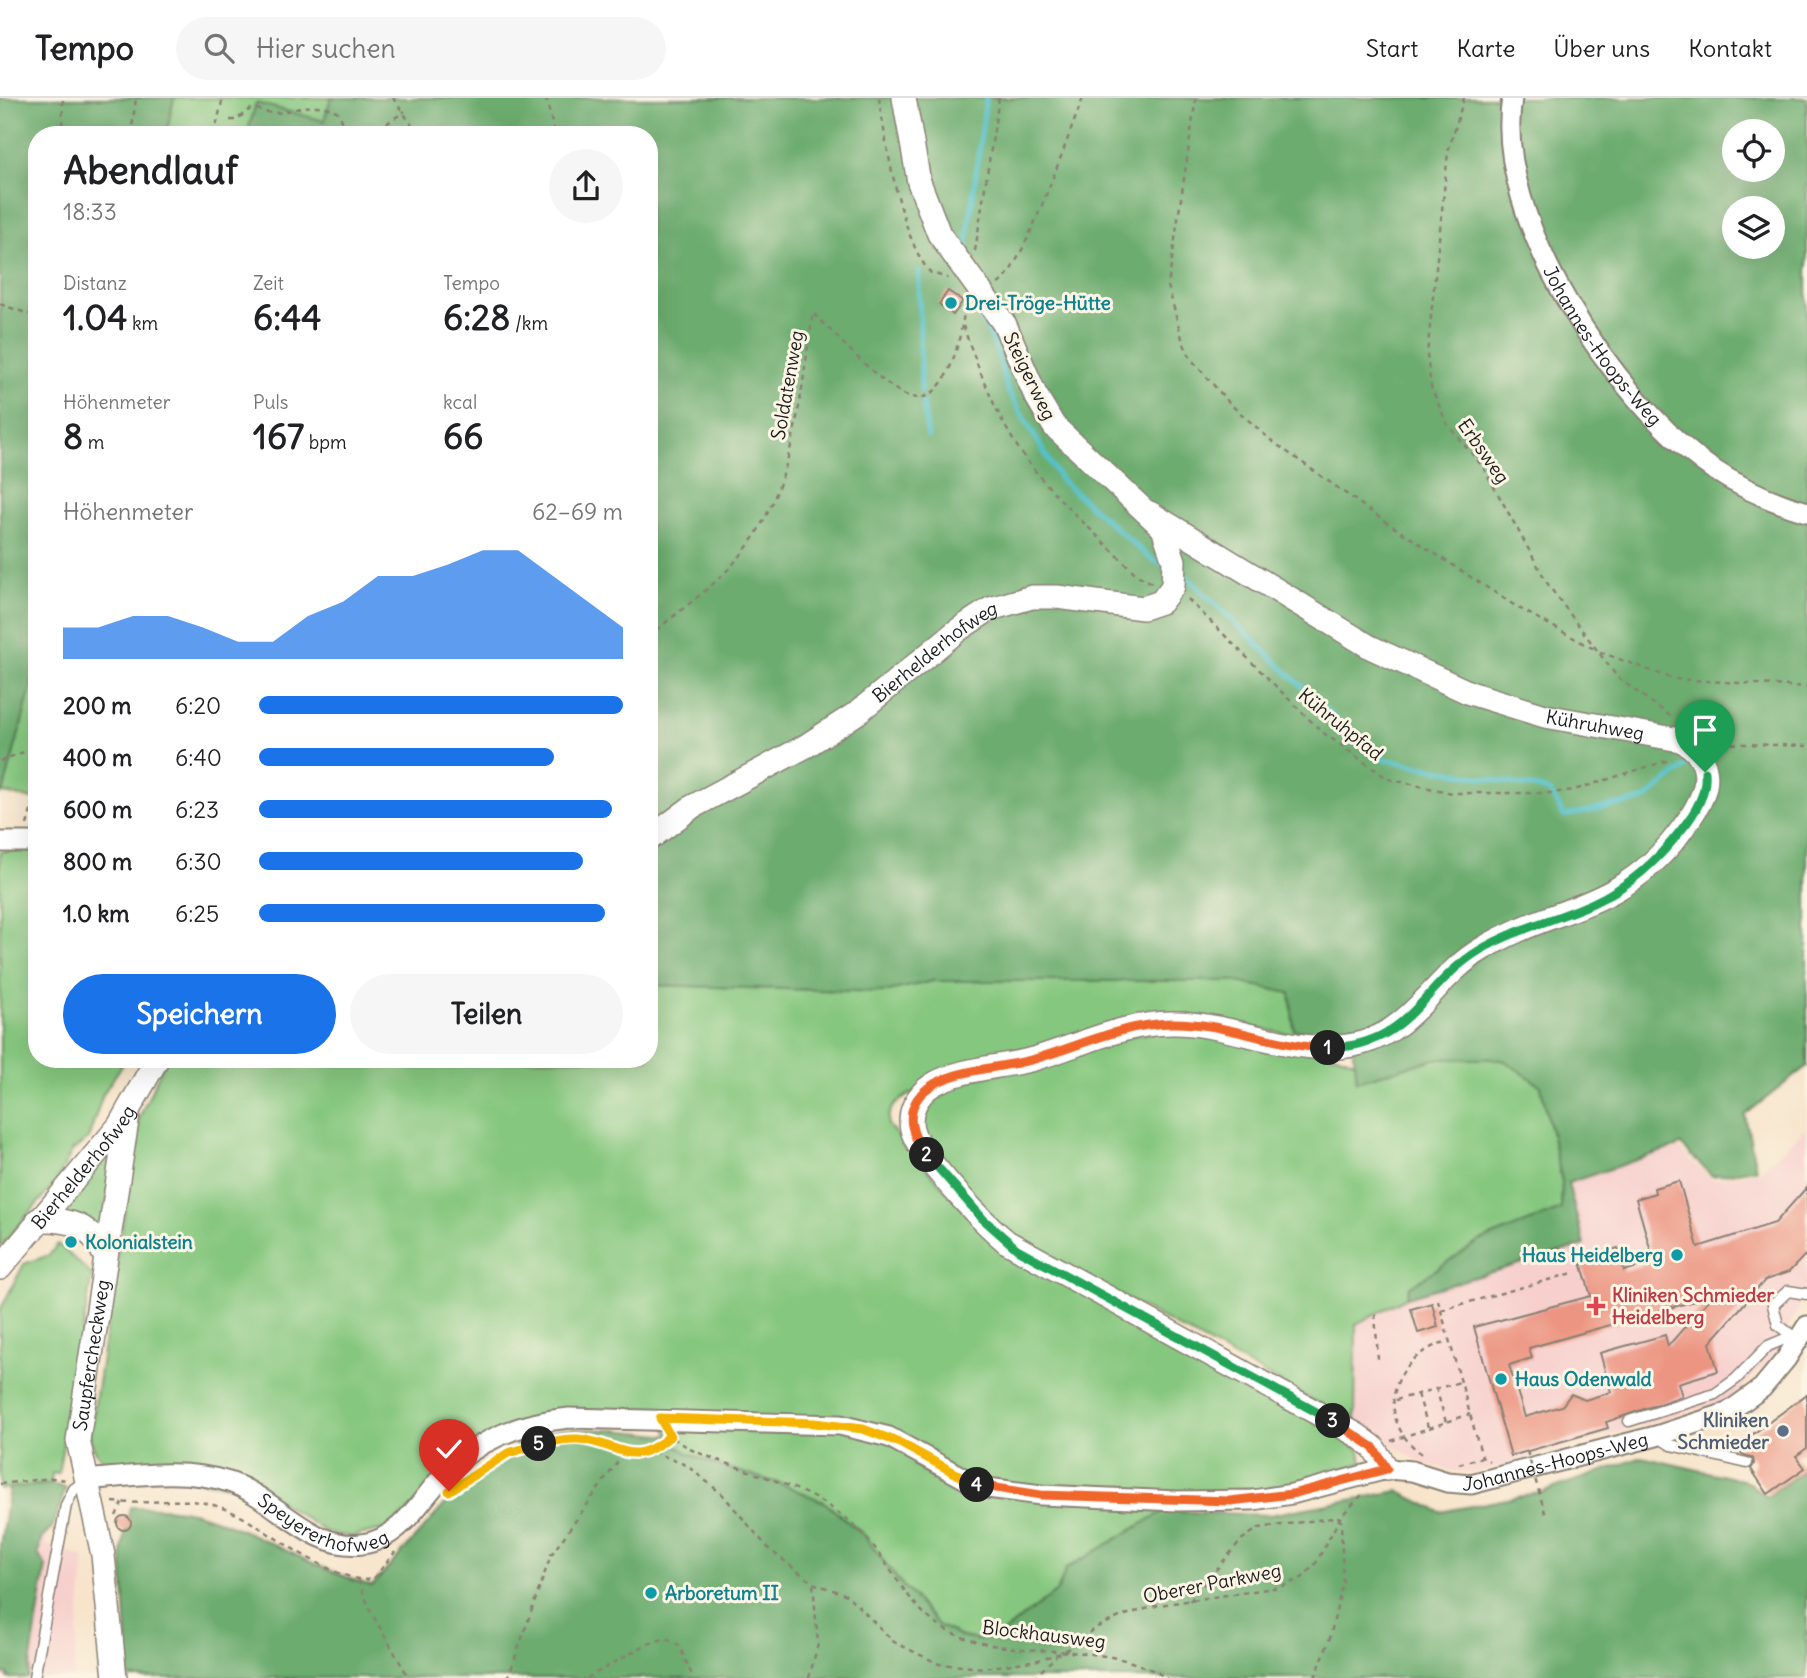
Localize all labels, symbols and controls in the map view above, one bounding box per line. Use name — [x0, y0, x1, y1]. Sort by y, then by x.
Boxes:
search box — [176, 17, 666, 80]
text: Tempo — [35, 27, 134, 69]
icon: search — [200, 29, 238, 67]
text: Hier suchen — [256, 32, 396, 65]
text: Start — [1366, 33, 1418, 63]
text: Karte — [1456, 33, 1515, 63]
text: Über uns — [1553, 33, 1650, 63]
text: Kontakt — [1688, 33, 1772, 63]
map controls — [1722, 119, 1785, 259]
button: locate — [1722, 119, 1785, 182]
text: Abendlauf — [63, 147, 238, 194]
button: share — [549, 149, 623, 223]
button: layers — [1722, 196, 1785, 259]
text: 18:33 — [63, 197, 117, 226]
street label: Johannes-Hoops-Weg — [1538, 262, 1667, 431]
text: Distanz — [63, 271, 127, 295]
text: Zeit — [253, 271, 284, 295]
text: Tempo — [443, 271, 500, 295]
place label: Drei-Tröge-Hütte — [965, 291, 1111, 315]
text: 1.04 — [63, 295, 127, 339]
text: 6:44 — [253, 295, 322, 339]
text: 6:28 — [443, 295, 510, 339]
marker: Drei-Tröge-Hütte — [943, 295, 959, 311]
text: km — [127, 311, 158, 335]
text: /km — [510, 311, 548, 335]
street label: Soldatenweg — [766, 328, 808, 442]
street label: Steigerweg — [998, 328, 1062, 424]
text: Höhenmeter — [63, 390, 171, 414]
text: Puls — [253, 390, 288, 414]
text: kcal — [443, 390, 477, 414]
text: 8 — [63, 414, 83, 458]
text: 167 — [253, 414, 304, 458]
text: 66 — [443, 414, 483, 458]
street label: Erbsweg — [1453, 414, 1515, 488]
text: m — [83, 430, 104, 454]
text: bpm — [304, 430, 347, 454]
text: Höhenmeter — [63, 497, 193, 526]
text: 62–69 m — [532, 497, 623, 526]
street label: Bierhelderhofweg — [867, 596, 1000, 708]
street label: Kühruhpfad — [1294, 683, 1388, 765]
text: 200 m — [63, 691, 132, 720]
text: 6:20 — [175, 691, 221, 720]
pin — [1675, 700, 1735, 772]
street label: Kühruhweg — [1544, 704, 1646, 745]
icon: arrive — [1686, 711, 1724, 749]
text: 400 m — [63, 743, 132, 772]
text: 6:40 — [175, 743, 222, 772]
text: 600 m — [63, 795, 132, 824]
text: 6:23 — [175, 795, 219, 824]
text: 800 m — [63, 847, 132, 876]
text: 6:30 — [175, 847, 222, 876]
text: 1.0 km — [63, 899, 129, 928]
text: 6:25 — [175, 899, 219, 928]
button: Speichern — [63, 974, 336, 1054]
button: Teilen — [350, 974, 623, 1054]
pin: 1 — [1310, 1030, 1346, 1066]
text: 1 — [1324, 1035, 1331, 1059]
street label: Bierhelderhofweg — [26, 1101, 140, 1234]
pin: 2 — [909, 1138, 944, 1172]
text: 2 — [921, 1142, 932, 1166]
place label: Kolonialstein — [85, 1230, 193, 1254]
marker: Kolonialstein — [63, 1234, 79, 1250]
place label: Haus Heidelberg — [1522, 1243, 1663, 1267]
marker: Haus Heidelberg — [1669, 1247, 1685, 1263]
street label: Saupfercheckweg — [68, 1278, 114, 1433]
place label: Kliniken Schmieder Heidelberg — [1612, 1283, 1774, 1329]
marker: Kliniken Schmieder Heidelberg — [1586, 1296, 1606, 1316]
place label: Haus Odenwald — [1515, 1367, 1652, 1391]
marker: Haus Odenwald — [1493, 1371, 1509, 1387]
pin: 3 — [1316, 1404, 1350, 1438]
text: 3 — [1327, 1408, 1338, 1432]
place label: Kliniken Schmieder — [1678, 1408, 1769, 1454]
pin — [419, 1419, 479, 1491]
marker: Kliniken Schmieder — [1775, 1423, 1791, 1439]
pin: 5 — [522, 1426, 556, 1462]
street label: Johannes-Hoops-Weg — [1462, 1427, 1650, 1496]
icon: check — [430, 1430, 468, 1468]
text: 5 — [533, 1431, 544, 1455]
pin: 4 — [960, 1468, 995, 1502]
text: 4 — [971, 1472, 982, 1496]
street label: Speyererhofweg — [254, 1488, 393, 1557]
street label: Oberer Parkweg — [1141, 1558, 1283, 1608]
place label: Arboretum II — [665, 1581, 779, 1605]
marker: Arboretum II — [643, 1585, 659, 1601]
street label: Blockhausweg — [981, 1615, 1107, 1653]

